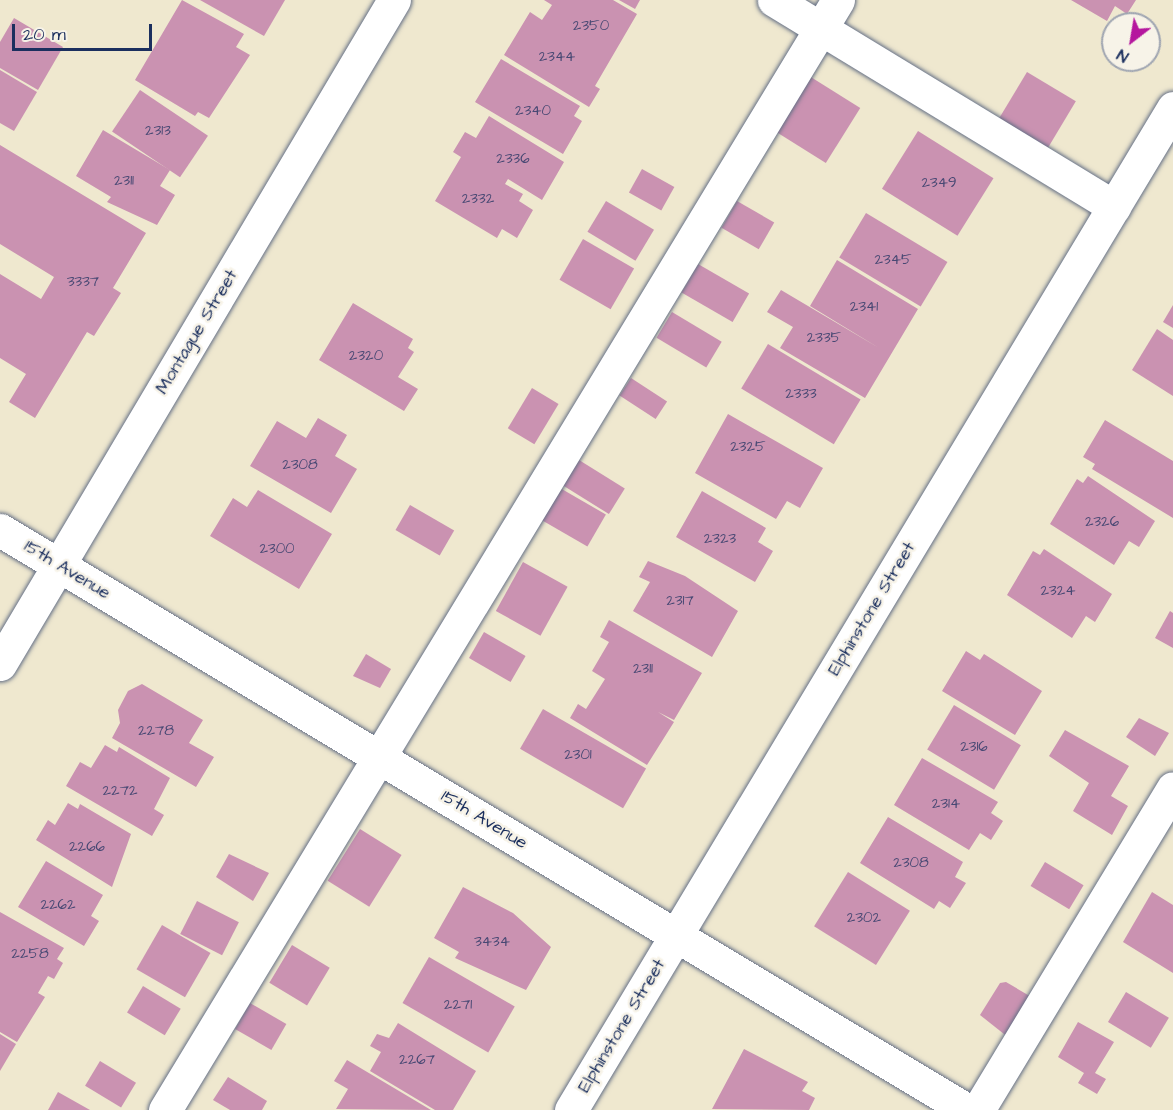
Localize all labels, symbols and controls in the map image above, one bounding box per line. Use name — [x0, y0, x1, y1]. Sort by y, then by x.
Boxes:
scale bar — [15, 12, 154, 50]
north arrow — [1101, 12, 1161, 72]
house number: 2350 — [573, 17, 609, 35]
text: 20 m — [23, 22, 66, 47]
text: N — [1113, 44, 1133, 68]
house number: 2344 — [539, 48, 575, 66]
house number: 2340 — [515, 102, 551, 120]
house number: 2313 — [145, 122, 171, 140]
house number: 2336 — [496, 150, 530, 168]
house number: 2311 — [114, 172, 134, 190]
house number: 2349 — [922, 174, 956, 192]
house number: 2332 — [462, 190, 494, 208]
house number: 2345 — [874, 251, 912, 269]
street label: Montague Street — [151, 266, 243, 398]
house number: 3337 — [67, 273, 99, 291]
house number: 2341 — [850, 298, 878, 316]
house number: 2335 — [807, 329, 841, 347]
house number: 2320 — [349, 347, 383, 365]
house number: 2333 — [785, 385, 817, 403]
house number: 2325 — [730, 438, 766, 456]
house number: 2308 — [282, 456, 318, 474]
house number: 2326 — [1085, 513, 1119, 531]
house number: 2323 — [704, 530, 736, 548]
street label: 15th Avenue — [20, 536, 114, 604]
street label: Elphinstone Street — [824, 538, 920, 680]
house number: 2300 — [259, 540, 295, 558]
house number: 2324 — [1040, 582, 1076, 600]
house number: 2317 — [666, 592, 694, 610]
house number: 2311 — [633, 660, 653, 678]
house number: 2278 — [138, 722, 174, 740]
house number: 2316 — [960, 738, 988, 756]
house number: 2301 — [564, 746, 592, 764]
house number: 2272 — [103, 782, 137, 800]
street label: 15th Avenue — [437, 786, 531, 854]
house number: 2314 — [932, 795, 960, 813]
house number: 2266 — [69, 838, 105, 856]
house number: 2308 — [893, 854, 929, 872]
house number: 2262 — [40, 896, 76, 914]
house number: 2302 — [847, 909, 881, 927]
house number: 3434 — [474, 933, 510, 951]
house number: 2258 — [11, 945, 49, 963]
street label: Elphinstone Street — [574, 955, 670, 1097]
house number: 2271 — [444, 996, 472, 1014]
house number: 2267 — [399, 1051, 435, 1069]

